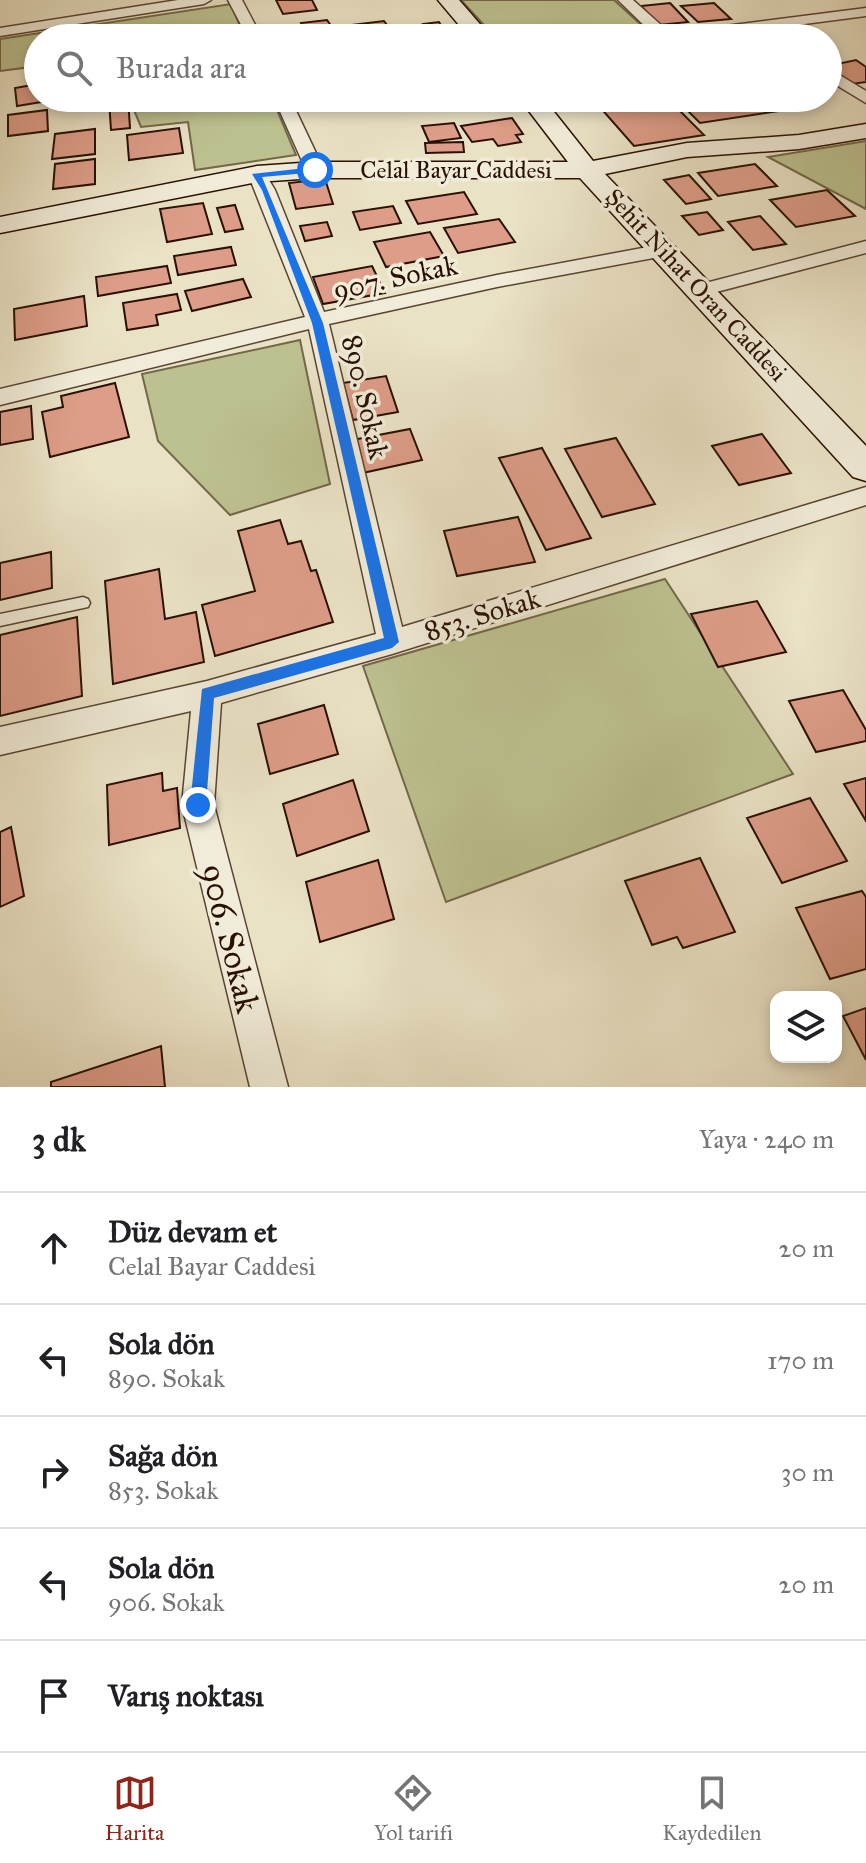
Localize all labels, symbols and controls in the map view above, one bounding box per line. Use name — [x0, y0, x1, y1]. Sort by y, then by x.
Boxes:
search box — [24, 24, 842, 112]
icon: search — [52, 46, 96, 90]
text: Burada ara — [116, 50, 247, 86]
route start — [297, 152, 333, 188]
street label: Celal Bayar Caddesi — [360, 155, 552, 185]
street label: Şehit Nihat Oran Caddesi — [599, 182, 793, 388]
street label: 907. Sokak — [330, 247, 460, 308]
street label: 890. Sokak — [334, 332, 397, 463]
street label: 853. Sokak — [420, 580, 544, 649]
route end — [180, 787, 216, 823]
street label: 906. Sokak — [191, 859, 269, 1018]
map controls — [770, 991, 842, 1063]
button: layers — [770, 991, 842, 1063]
text: 3 dk — [32, 1119, 86, 1160]
text: Yaya · 240 m — [699, 1123, 834, 1155]
text: Düz devam et — [108, 1214, 277, 1250]
icon: ahead — [32, 1226, 76, 1270]
text: 20 m — [779, 1232, 834, 1264]
text: Celal Bayar Caddesi — [108, 1250, 316, 1282]
text: Sola dön — [108, 1326, 214, 1362]
icon: left — [32, 1338, 76, 1382]
text: 170 m — [767, 1344, 834, 1376]
text: 890. Sokak — [108, 1362, 225, 1394]
text: Sağa dön — [108, 1438, 218, 1474]
icon: right — [32, 1450, 76, 1494]
text: 30 m — [781, 1456, 834, 1488]
text: 853. Sokak — [108, 1474, 219, 1506]
text: Sola dön — [108, 1550, 214, 1586]
icon: left — [32, 1562, 76, 1606]
text: 20 m — [779, 1568, 834, 1600]
text: 906. Sokak — [108, 1586, 225, 1618]
icon: arrive — [32, 1674, 76, 1718]
text: Varış noktası — [108, 1678, 264, 1714]
tab: Harita — [105, 1771, 164, 1846]
tab: Yol tarifi — [374, 1771, 453, 1846]
tab: Kaydedilen — [662, 1771, 761, 1846]

